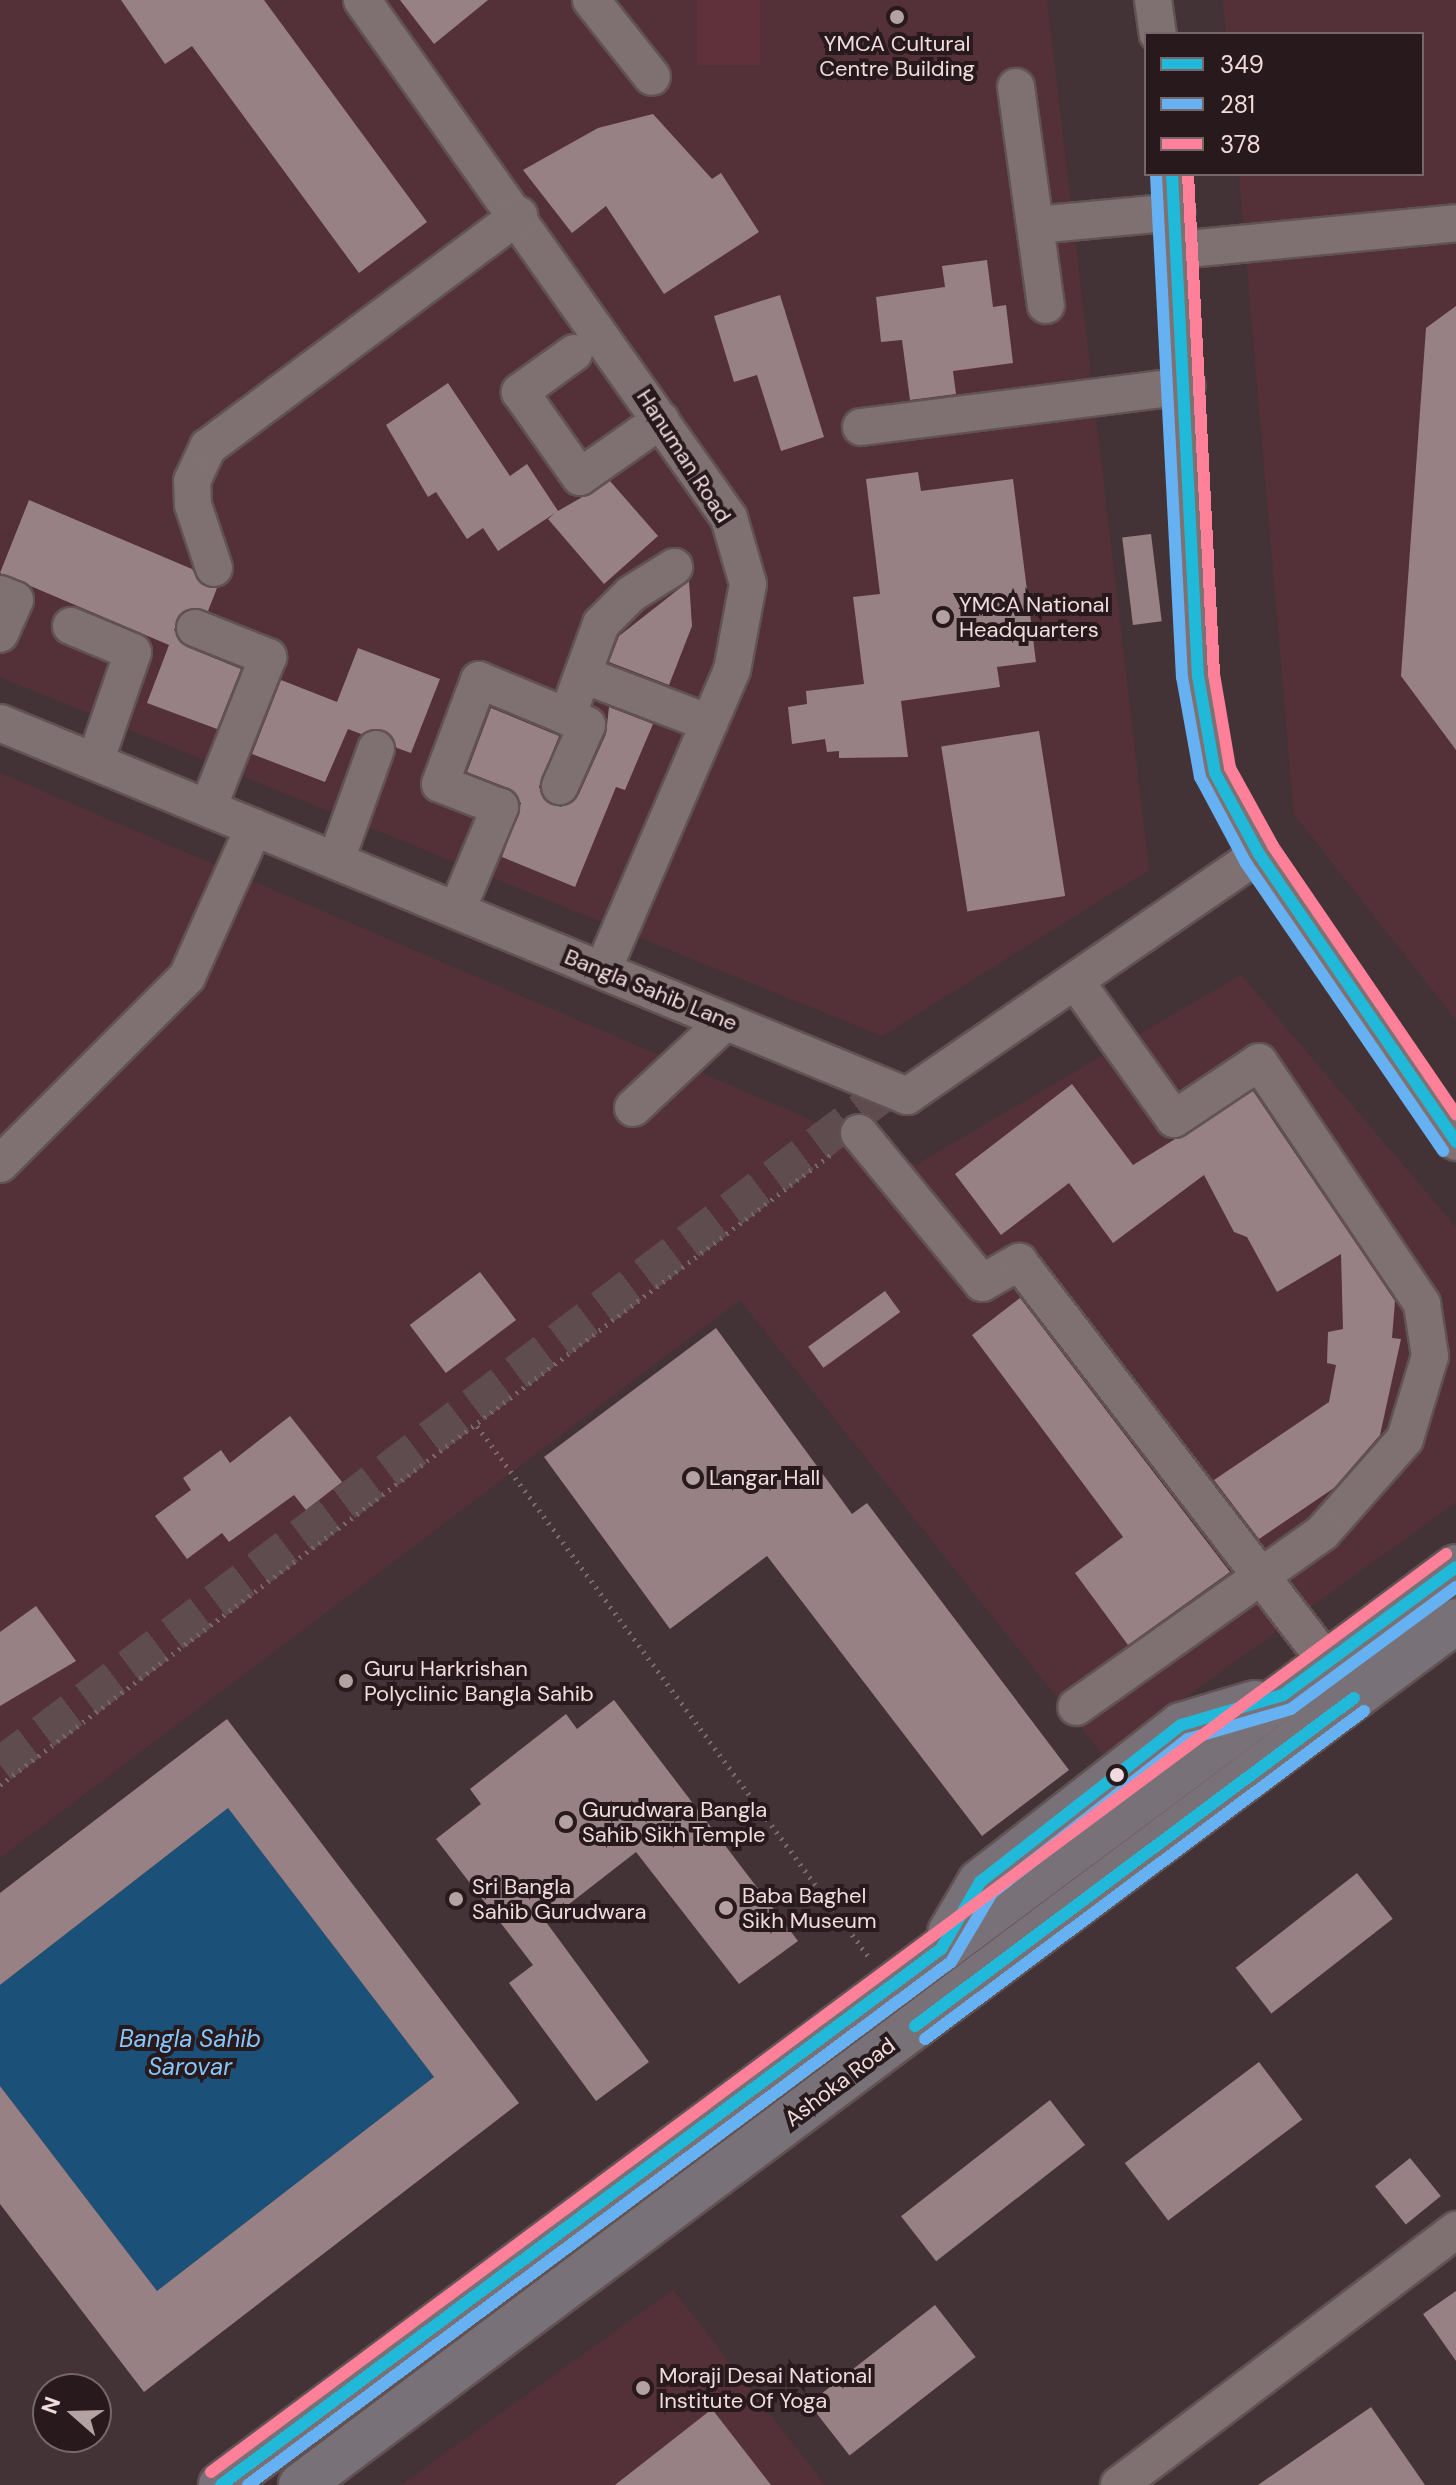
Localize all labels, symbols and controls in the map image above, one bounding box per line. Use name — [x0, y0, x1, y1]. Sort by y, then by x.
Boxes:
marker: YMCA Cultural Centre Building — [888, 8, 906, 26]
place label: YMCA Cultural Centre Building — [819, 30, 975, 82]
legend — [1144, 32, 1424, 176]
text: 349 — [1220, 49, 1264, 80]
text: 281 — [1220, 89, 1255, 120]
text: 378 — [1220, 129, 1261, 160]
street label: Hanuman Road — [631, 384, 737, 528]
place label: YMCA National Headquarters — [959, 591, 1109, 642]
marker: YMCA National Headquarters — [934, 608, 952, 626]
street label: Bangla Sahib Lane — [561, 943, 741, 1037]
place label: Langar Hall — [709, 1465, 820, 1491]
marker: Langar Hall — [684, 1469, 702, 1487]
place label: Guru Harkrishan Polyclinic Bangla Sahib — [364, 1655, 594, 1706]
marker: Guru Harkrishan Polyclinic Bangla Sahib — [335, 1670, 357, 1692]
unlabelled marker — [1109, 1767, 1125, 1783]
place label: Gurudwara Bangla Sahib Sikh Temple — [582, 1796, 767, 1848]
marker: Gurudwara Bangla Sahib Sikh Temple — [557, 1813, 575, 1831]
place label: Sri Bangla Sahib Gurudwara — [472, 1873, 647, 1924]
place label: Baba Baghel Sikh Museum — [742, 1882, 876, 1934]
marker: Sri Bangla Sahib Gurudwara — [447, 1890, 465, 1908]
marker: Baba Baghel Sikh Museum — [717, 1899, 735, 1917]
water label: Bangla Sahib Sarovar — [119, 2025, 261, 2081]
street label: Ashoka Road — [780, 2032, 900, 2132]
place label: Moraji Desai National Institute Of Yoga — [659, 2362, 872, 2414]
north arrow — [32, 2373, 112, 2453]
marker: Moraji Desai National Institute Of Yoga — [634, 2379, 652, 2397]
text: N — [34, 2393, 67, 2418]

